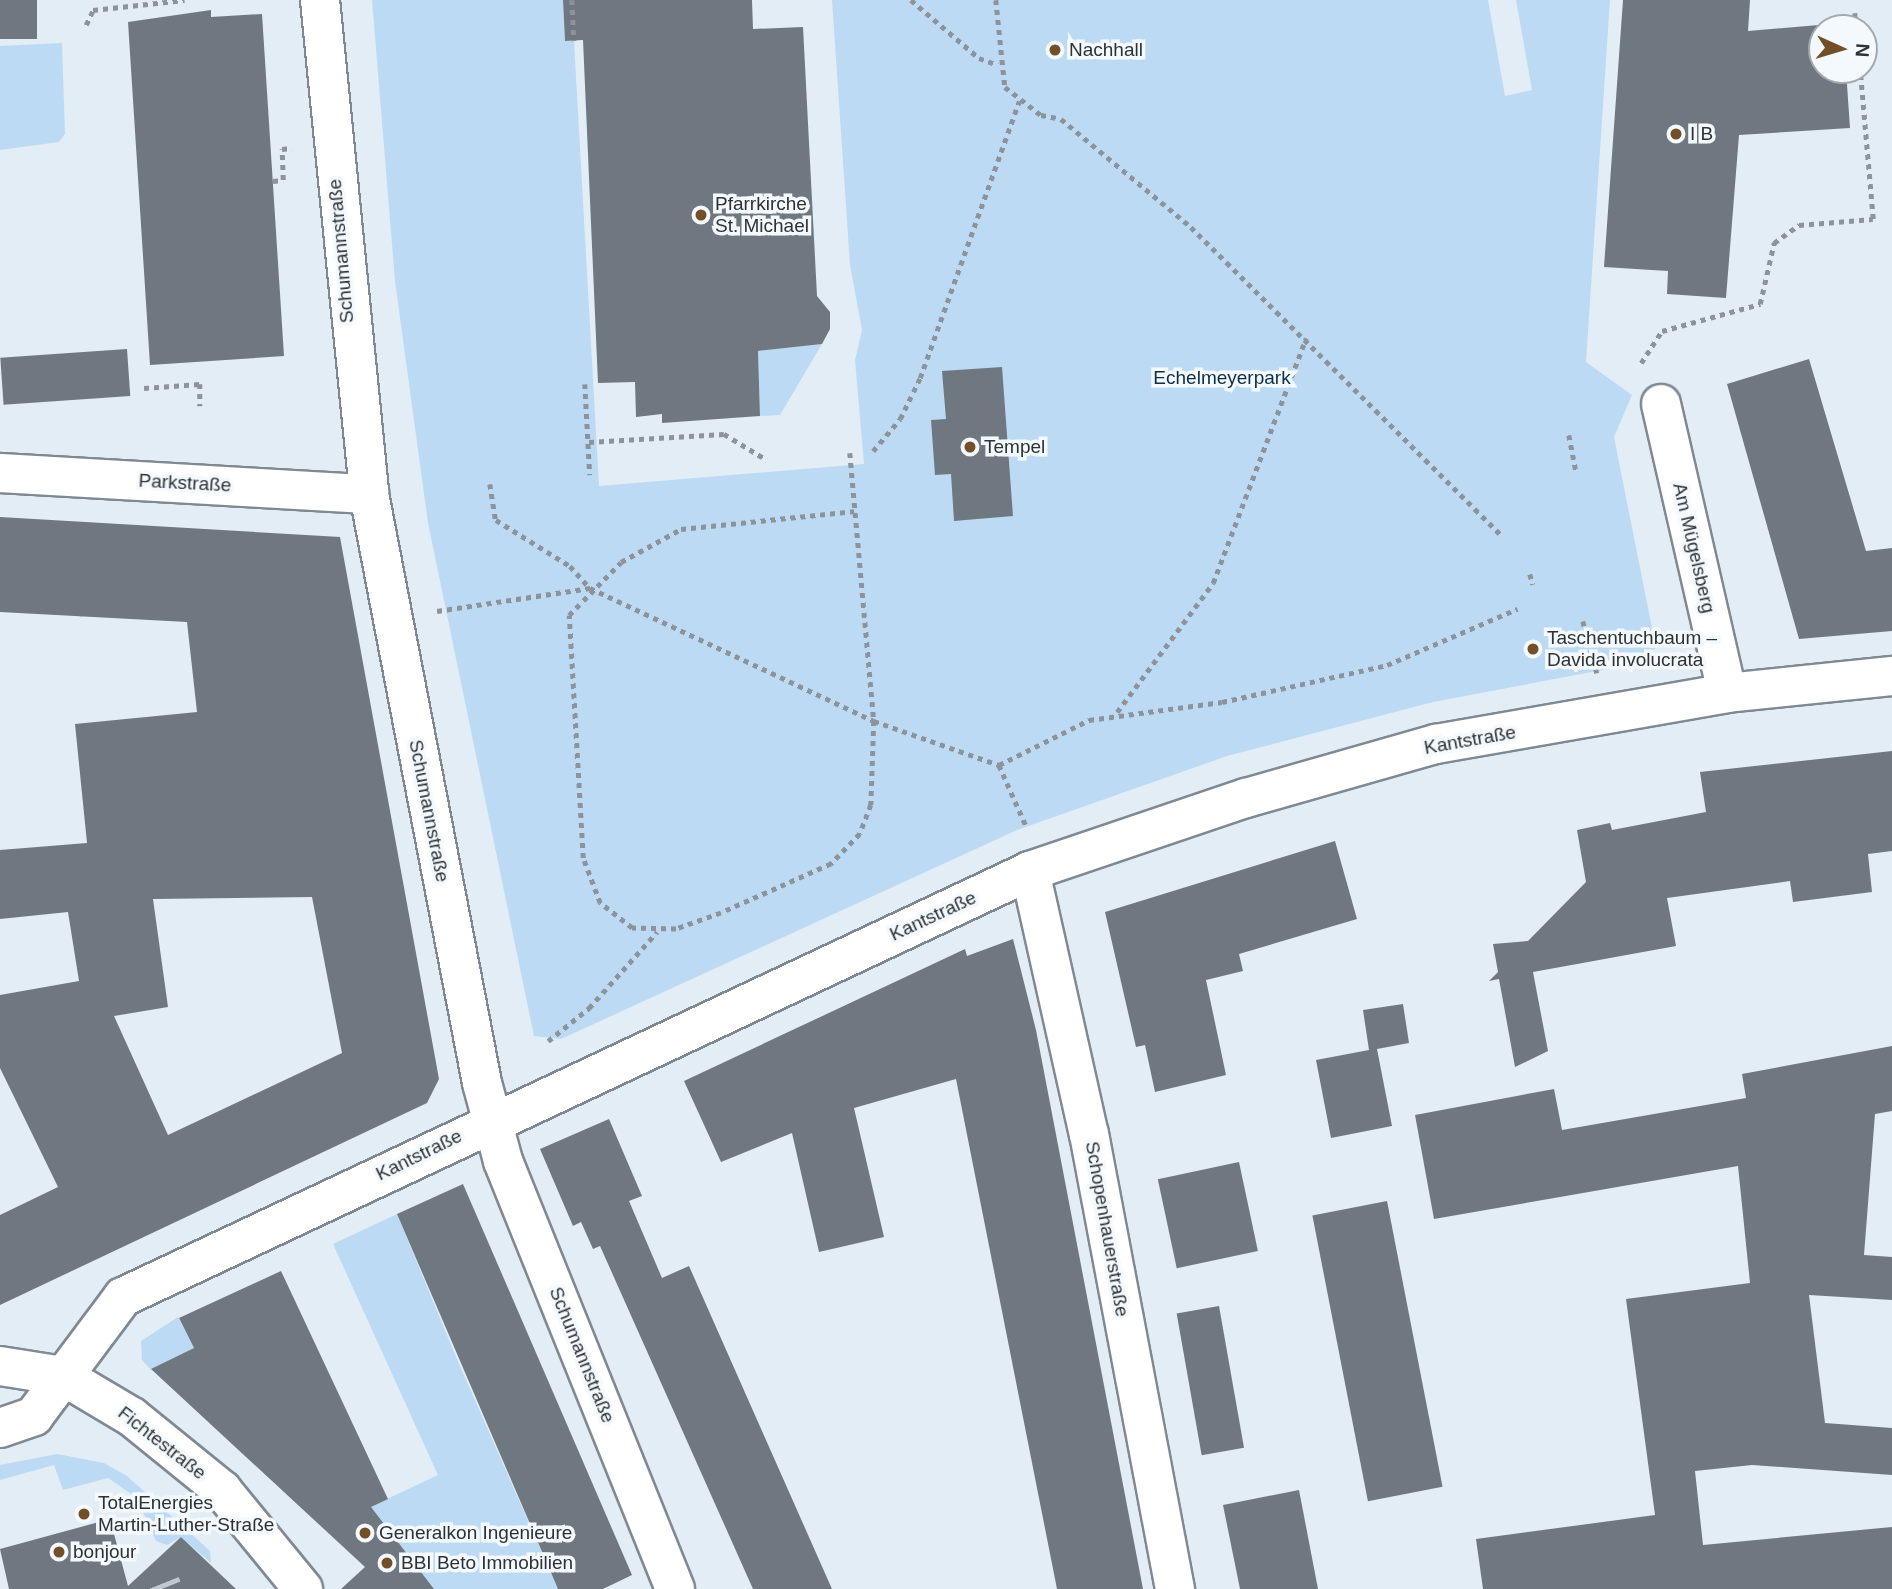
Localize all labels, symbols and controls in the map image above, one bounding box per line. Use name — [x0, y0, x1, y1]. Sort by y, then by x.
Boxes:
north arrow — [1808, 14, 1878, 84]
place label: Nachhall — [1069, 39, 1143, 61]
marker: Nachhall — [1047, 42, 1063, 58]
text: N — [1851, 43, 1873, 58]
place label: I B — [1690, 123, 1713, 145]
marker: I B — [1668, 126, 1684, 142]
street label: Schumannstraße — [323, 178, 359, 324]
place label: Pfarrkirche St. Michael — [715, 193, 809, 237]
marker: Pfarrkirche St. Michael — [693, 207, 709, 223]
park label: Echelmeyerpark — [1153, 367, 1291, 389]
place label: Tempel — [984, 436, 1045, 458]
marker: Tempel — [962, 439, 978, 455]
street label: Parkstraße — [138, 469, 232, 497]
street label: Am Mügelsberg — [1668, 481, 1720, 615]
place label: Taschentuchbaum – Davida involucrata — [1547, 627, 1717, 671]
marker: Taschentuchbaum – Davida involucrata — [1525, 641, 1541, 657]
street label: Kantstraße — [1422, 721, 1518, 759]
street label: Schumannstraße — [404, 738, 454, 884]
street label: Kantstraße — [886, 886, 980, 946]
street label: Kantstraße — [372, 1124, 466, 1186]
street label: Schopenhauerstraße — [1080, 1140, 1134, 1318]
street label: Schumannstraße — [544, 1284, 620, 1426]
street label: Fichtestraße — [113, 1402, 211, 1484]
place label: TotalEnergies Martin-Luther-Straße — [98, 1492, 274, 1536]
marker: TotalEnergies Martin-Luther-Straße — [76, 1506, 92, 1522]
place label: Generalkon Ingenieure — [379, 1522, 572, 1544]
marker: Generalkon Ingenieure — [357, 1525, 373, 1541]
place label: bonjour — [73, 1541, 136, 1563]
marker: bonjour — [51, 1544, 67, 1560]
place label: BBI Beto Immobilien — [401, 1552, 573, 1574]
marker: BBI Beto Immobilien — [379, 1555, 395, 1571]

